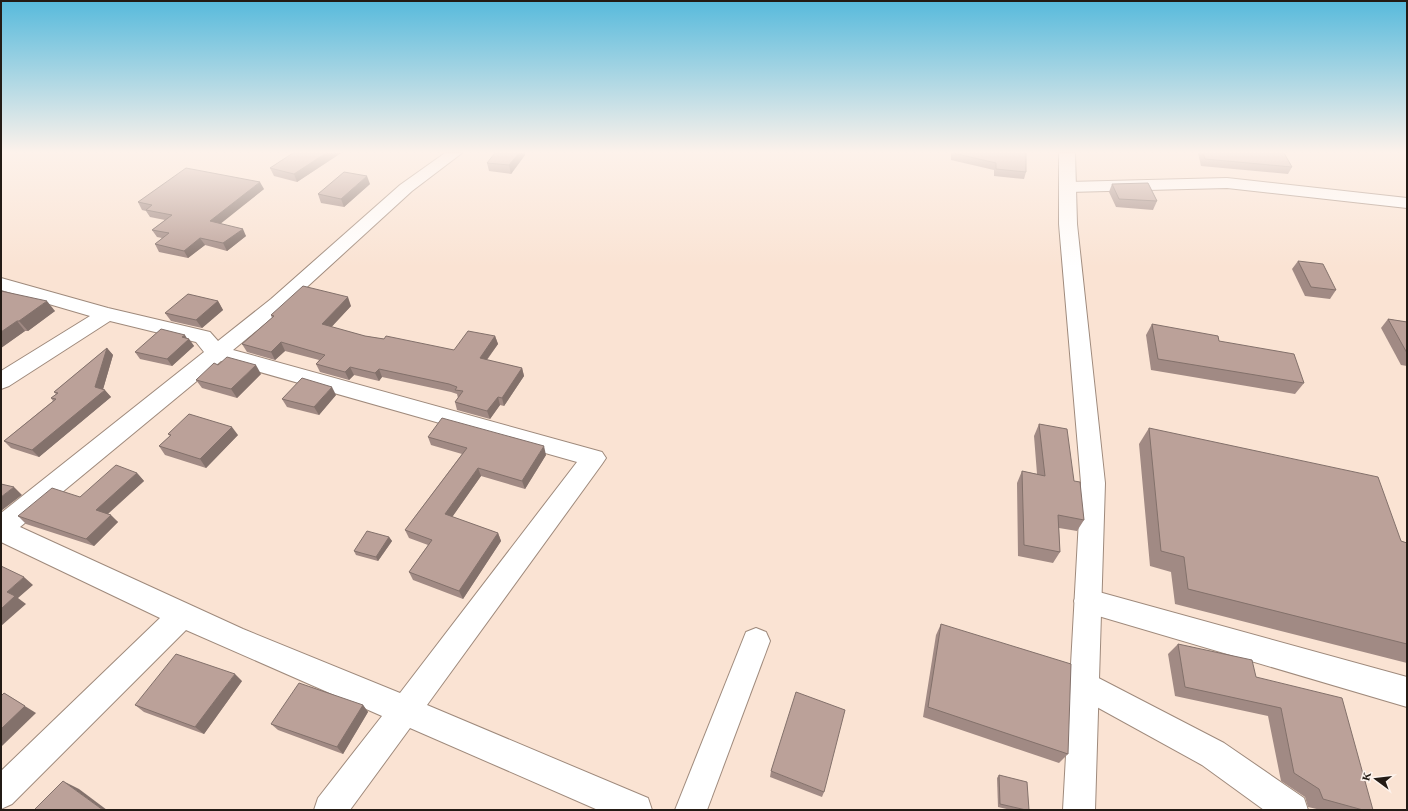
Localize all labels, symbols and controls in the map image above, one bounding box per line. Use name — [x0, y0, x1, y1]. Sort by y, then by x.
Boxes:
north arrow — [1356, 759, 1396, 799]
text: K — [1359, 770, 1373, 782]

